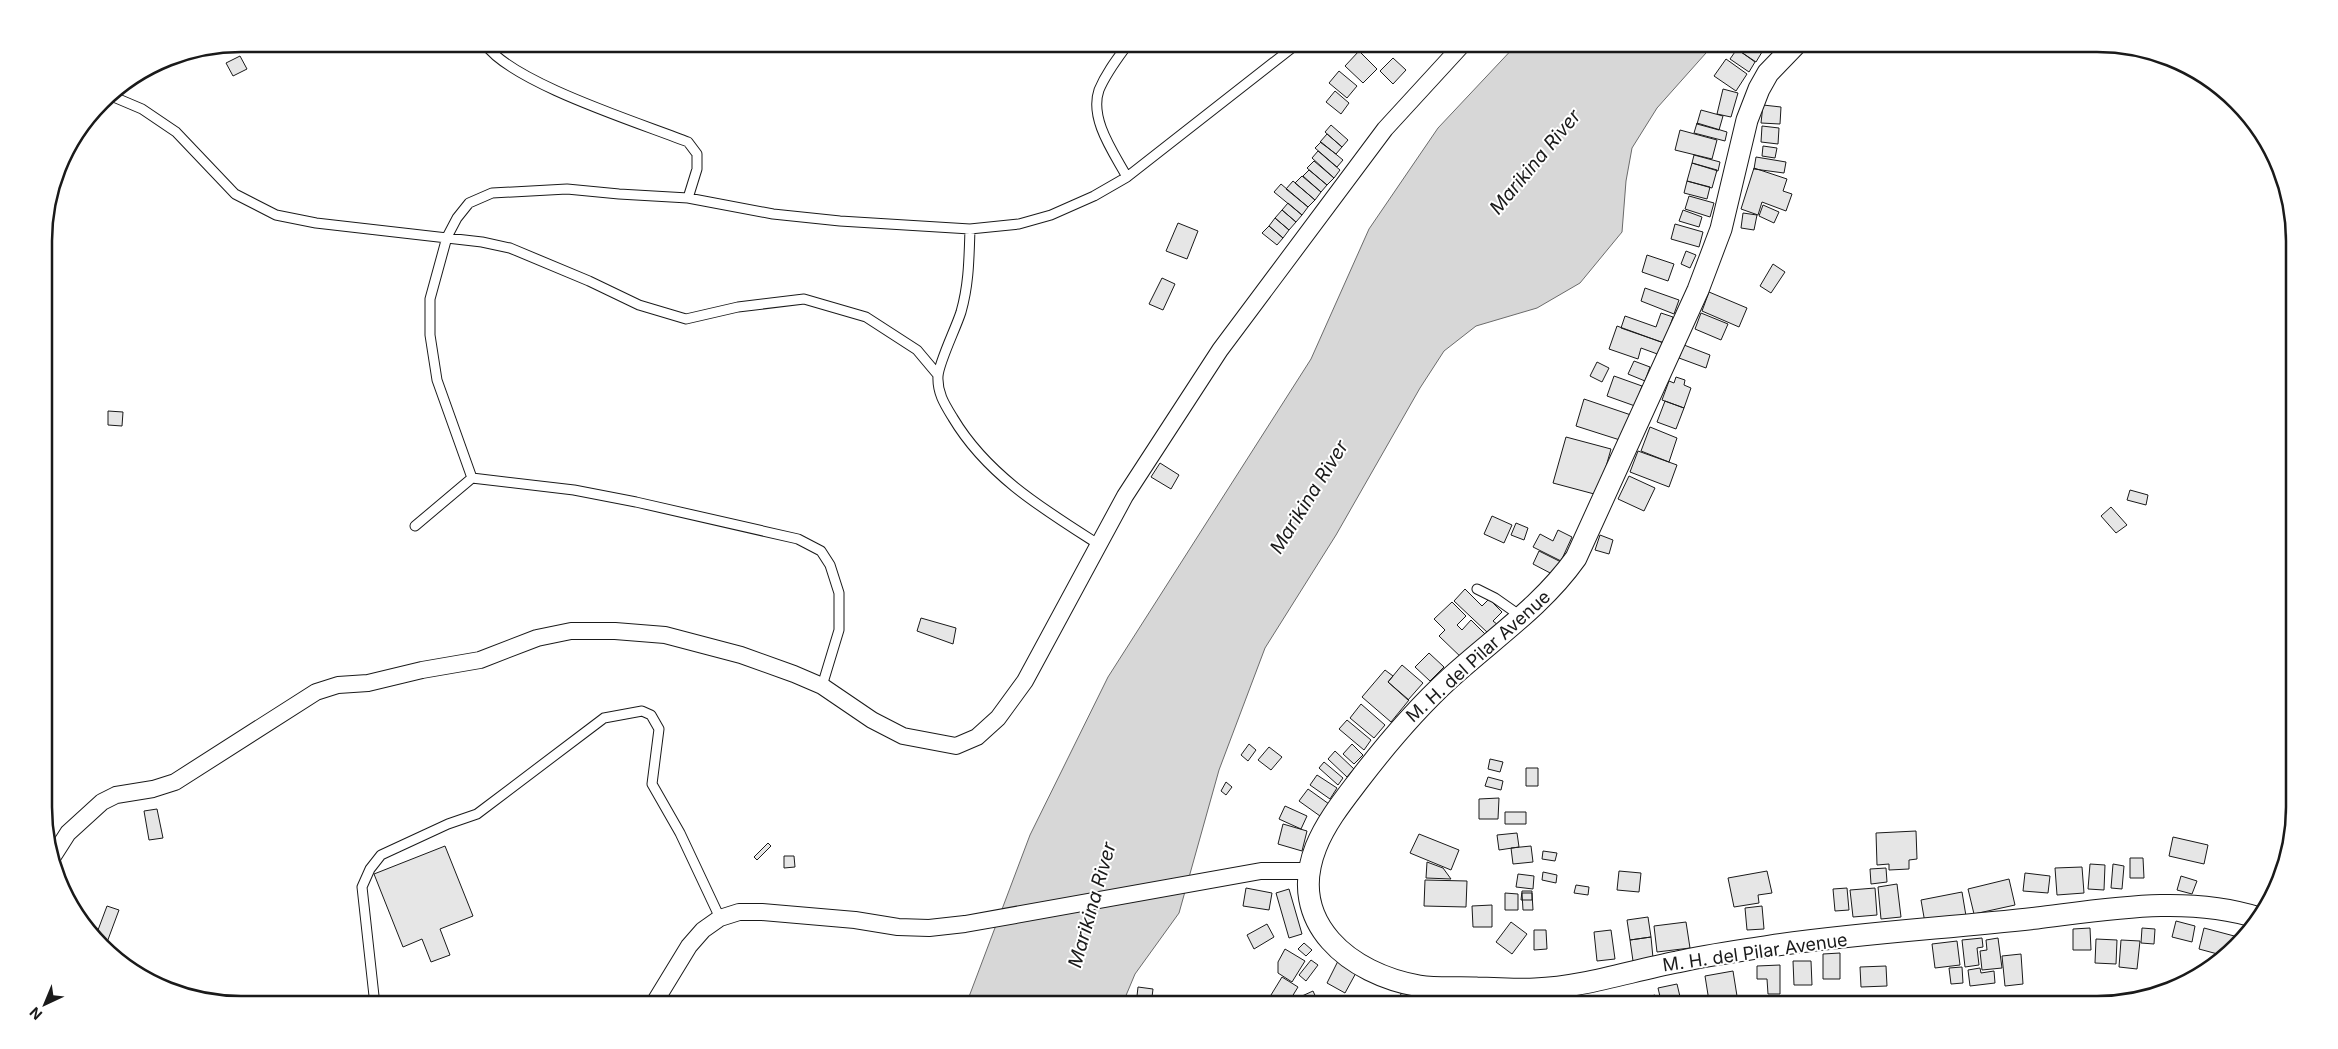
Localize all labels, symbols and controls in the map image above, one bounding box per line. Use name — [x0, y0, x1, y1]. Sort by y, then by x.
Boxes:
water label: Marikina River — [1485, 104, 1586, 219]
water label: Marikina River — [1265, 435, 1353, 558]
street label: M. H. del Pilar Avenue — [1402, 586, 1554, 726]
water label: Marikina River — [1063, 839, 1121, 970]
street label: M. H. del Pilar Avenue — [1661, 929, 1849, 975]
north arrow — [20, 979, 70, 1029]
text: N — [26, 1004, 45, 1024]

